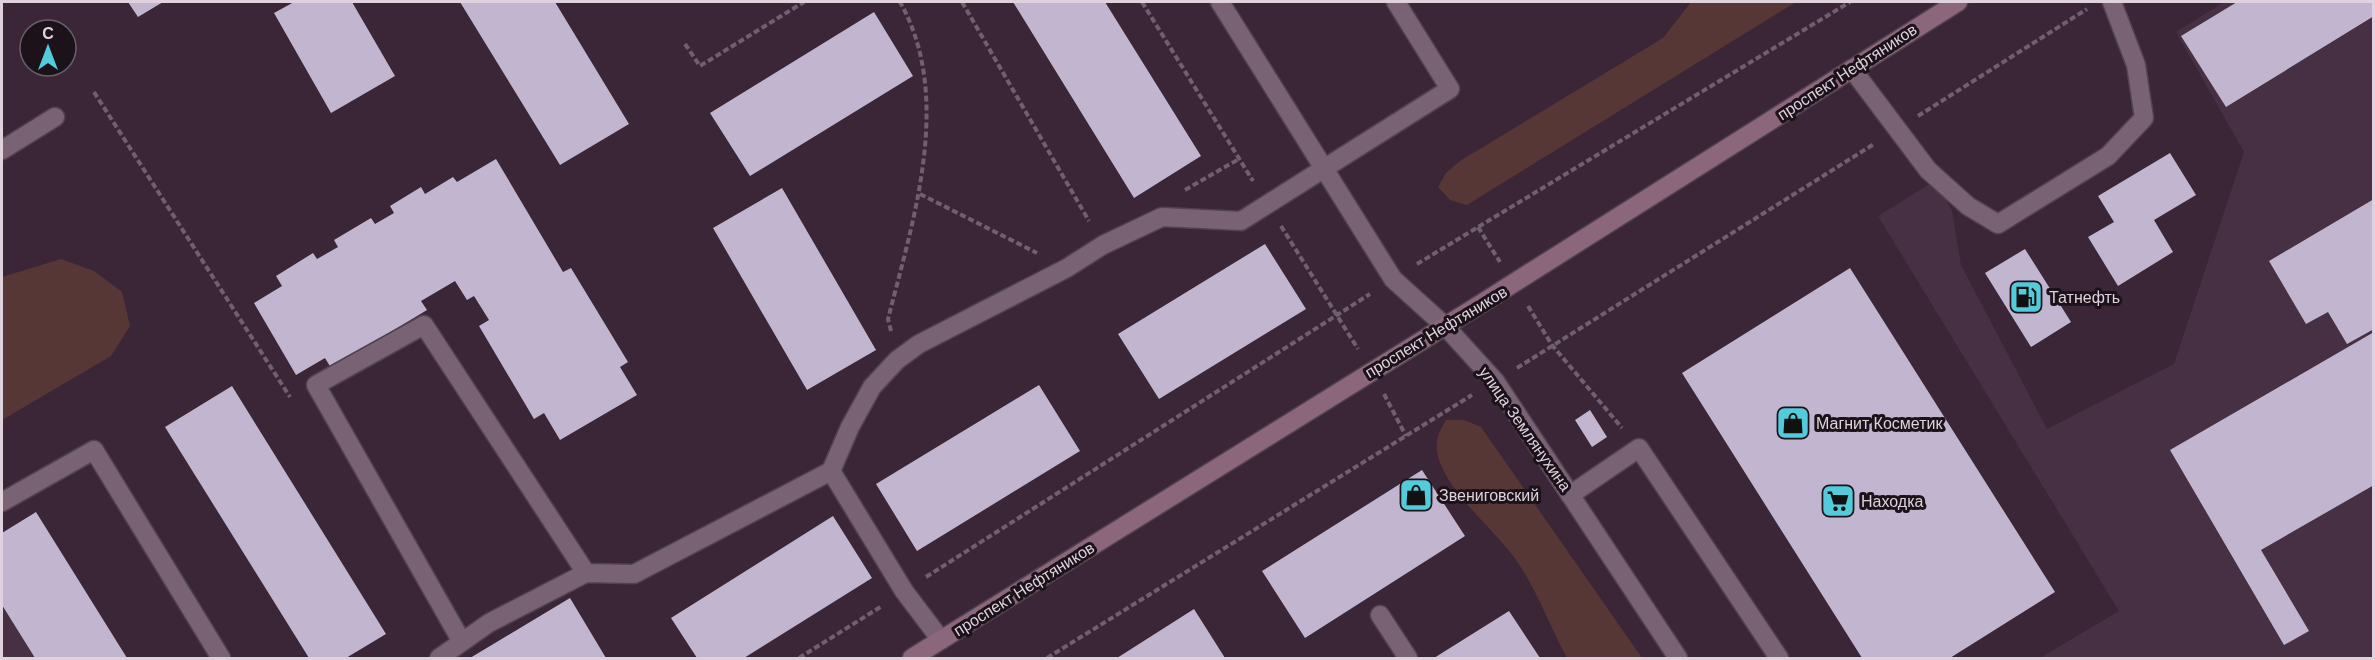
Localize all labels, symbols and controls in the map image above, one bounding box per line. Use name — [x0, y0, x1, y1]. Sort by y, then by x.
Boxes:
north arrow — [18, 18, 78, 78]
street label: проспект Нефтяников — [1773, 19, 1921, 125]
text: С — [42, 23, 54, 44]
fuel station icon: Татнефть — [2008, 279, 2044, 315]
street label: проспект Нефтяников — [1361, 281, 1511, 383]
place label: Татнефть — [2049, 287, 2120, 308]
street label: улица Землянухина — [1474, 363, 1576, 495]
shop icon: Магнит Косметик — [1775, 405, 1811, 441]
place label: Магнит Косметик — [1816, 413, 1943, 434]
shop icon: Звениговский — [1398, 477, 1434, 513]
supermarket icon: Находка — [1820, 483, 1856, 519]
place label: Звениговский — [1439, 485, 1539, 506]
place label: Находка — [1861, 491, 1924, 512]
street label: проспект Нефтяников — [950, 537, 1098, 641]

